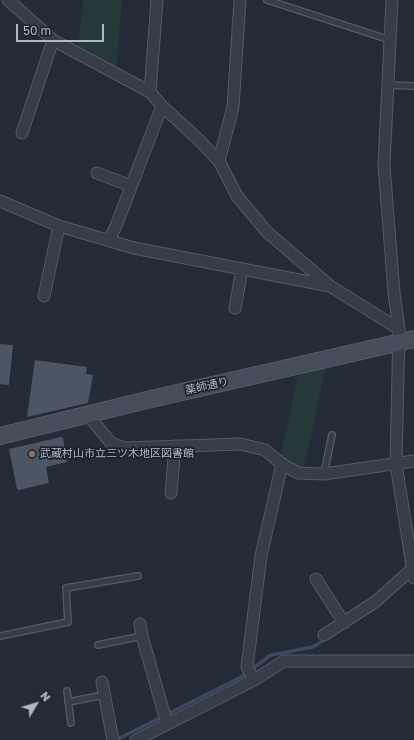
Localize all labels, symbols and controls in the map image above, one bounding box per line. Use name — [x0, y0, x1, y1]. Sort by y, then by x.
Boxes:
scale bar — [18, 16, 106, 42]
text: 50 m — [23, 23, 51, 38]
street label: 薬師通り — [184, 375, 230, 397]
place label: 武蔵村山市立三ツ木地区図書館 — [40, 447, 194, 461]
marker: 武蔵村山市立三ツ木地区図書館 — [27, 449, 37, 459]
north arrow — [16, 684, 56, 724]
text: N — [38, 689, 54, 704]

